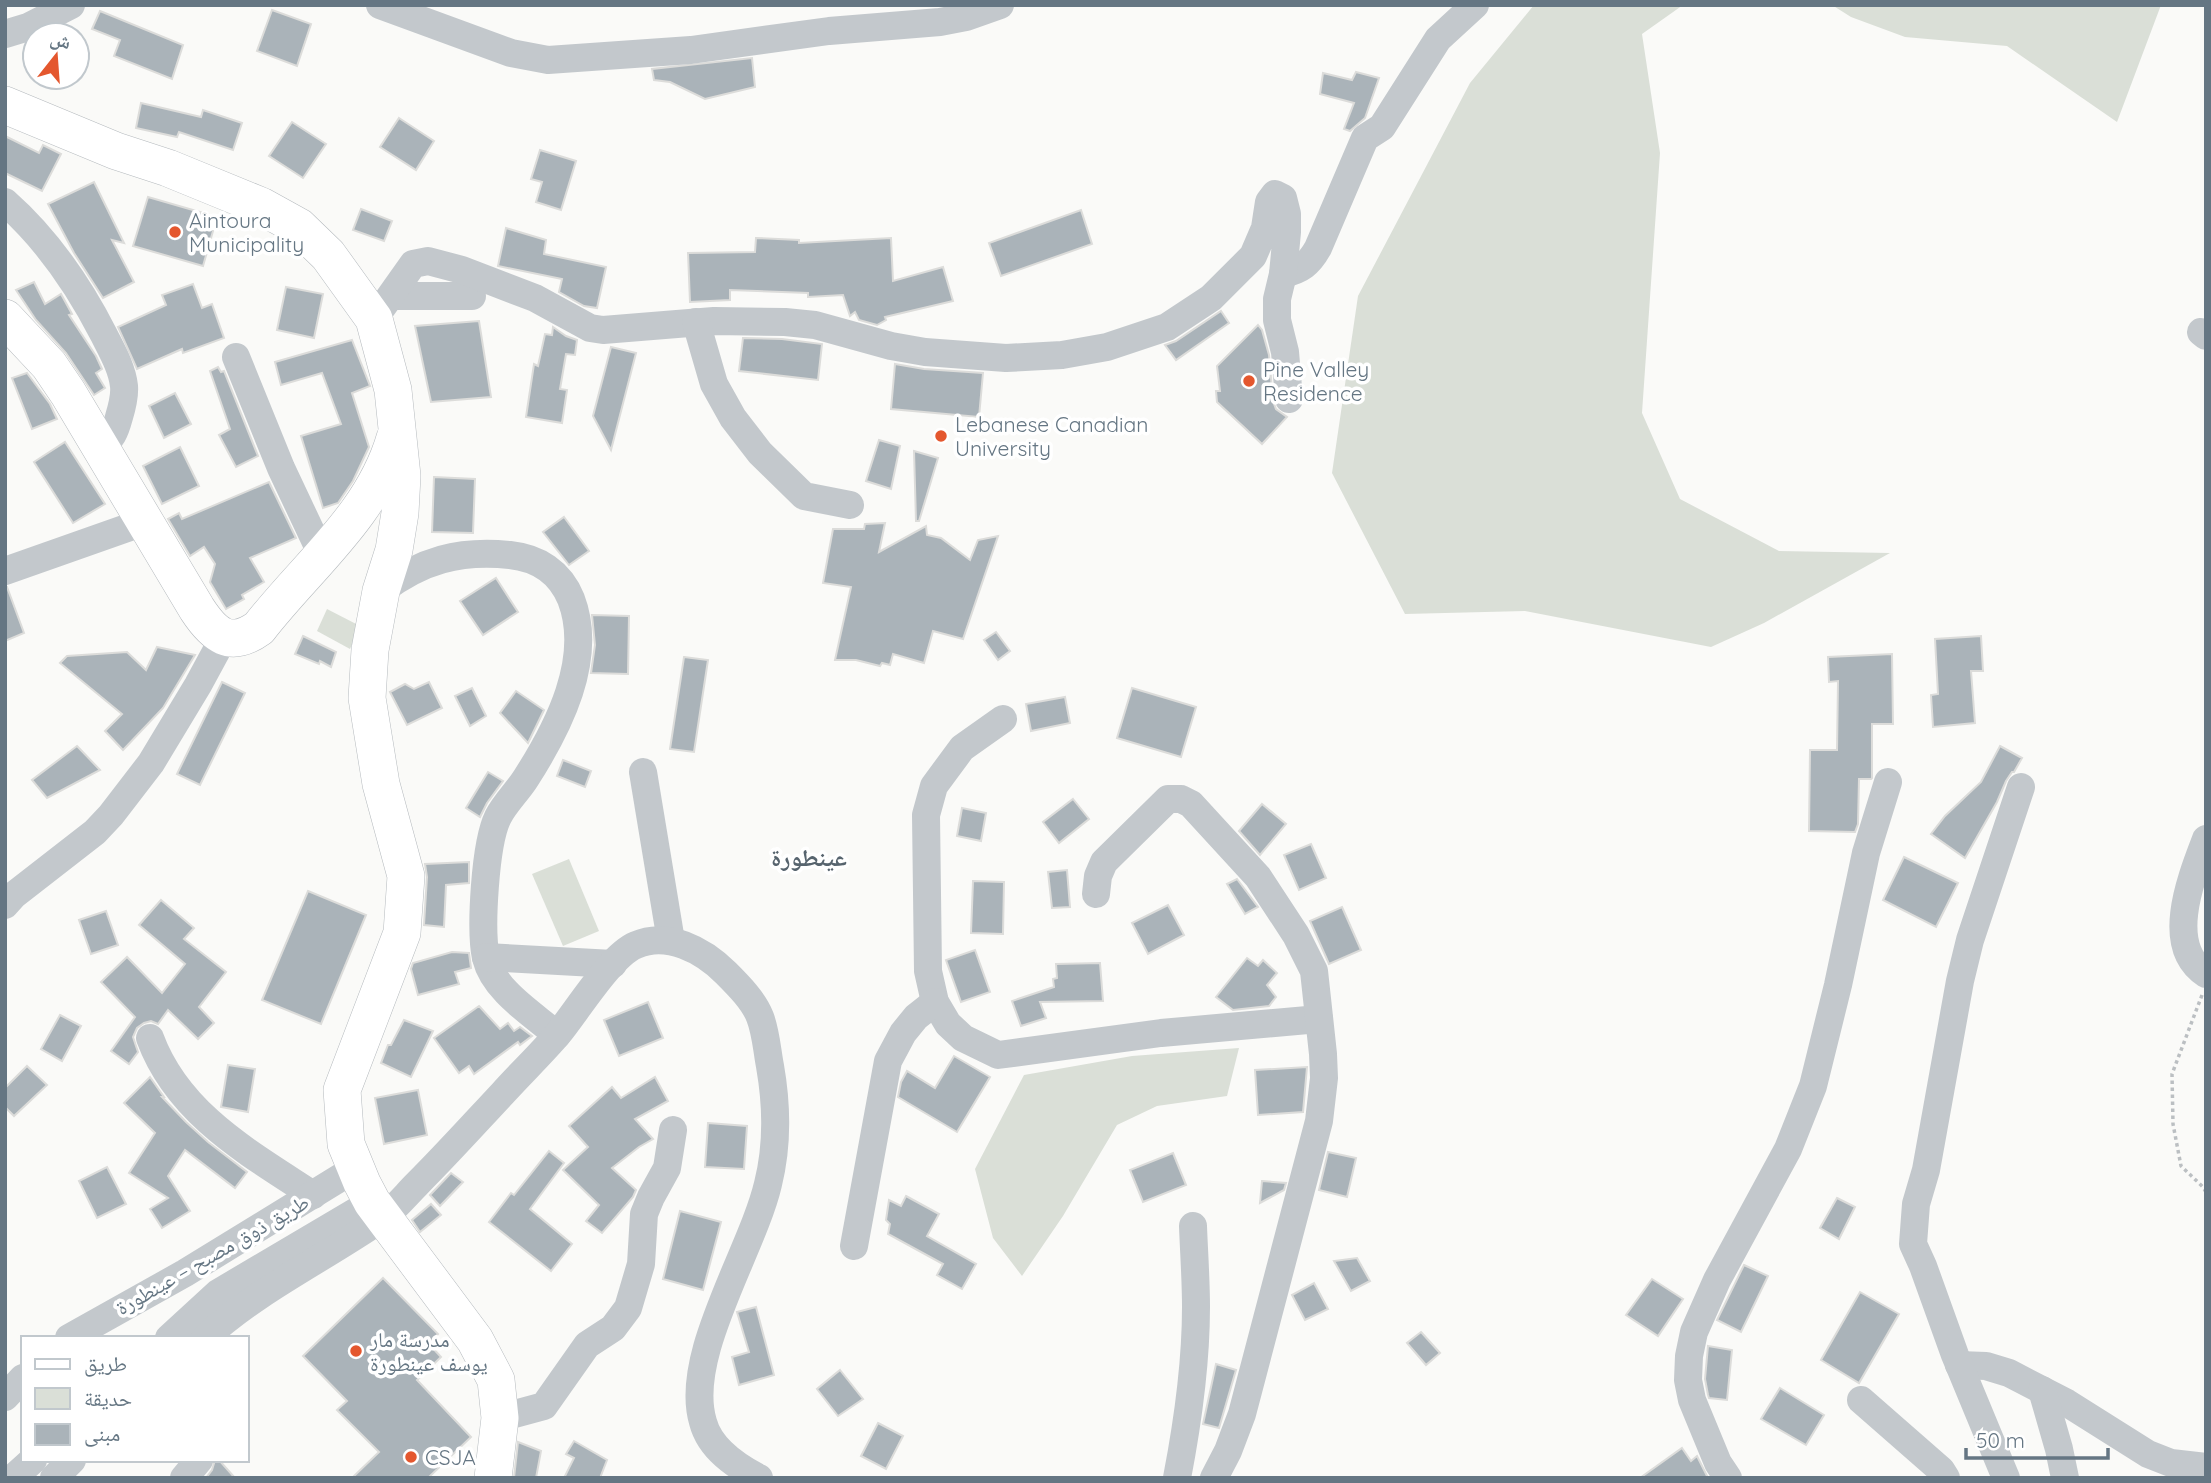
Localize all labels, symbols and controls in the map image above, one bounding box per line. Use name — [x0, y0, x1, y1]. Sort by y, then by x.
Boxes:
north arrow — [21, 21, 91, 91]
text: ش — [48, 25, 74, 54]
place label: Aintoura Municipality — [189, 207, 304, 257]
marker: Aintoura Municipality — [167, 224, 183, 240]
place label: Pine Valley Residence — [1263, 356, 1369, 406]
marker: Pine Valley Residence — [1241, 373, 1257, 389]
place label: Lebanese Canadian University — [955, 411, 1148, 461]
marker: Lebanese Canadian University — [933, 428, 949, 444]
district label: عينطورة — [771, 842, 847, 872]
street label: طريق ذوق مصبح – عينطورة — [111, 1188, 314, 1321]
place label: مدرسة مار يوسف عينطورة — [369, 1326, 488, 1376]
legend — [21, 1336, 248, 1462]
marker: مدرسة مار يوسف عينطورة — [348, 1343, 364, 1359]
text: طريق — [84, 1350, 127, 1377]
text: حديقة — [84, 1385, 132, 1411]
scale bar — [1966, 1416, 2108, 1460]
text: مبنى — [84, 1420, 120, 1447]
text: 50 m — [1976, 1427, 2025, 1453]
place label: CSJA — [425, 1444, 476, 1470]
marker: CSJA — [403, 1449, 419, 1465]

